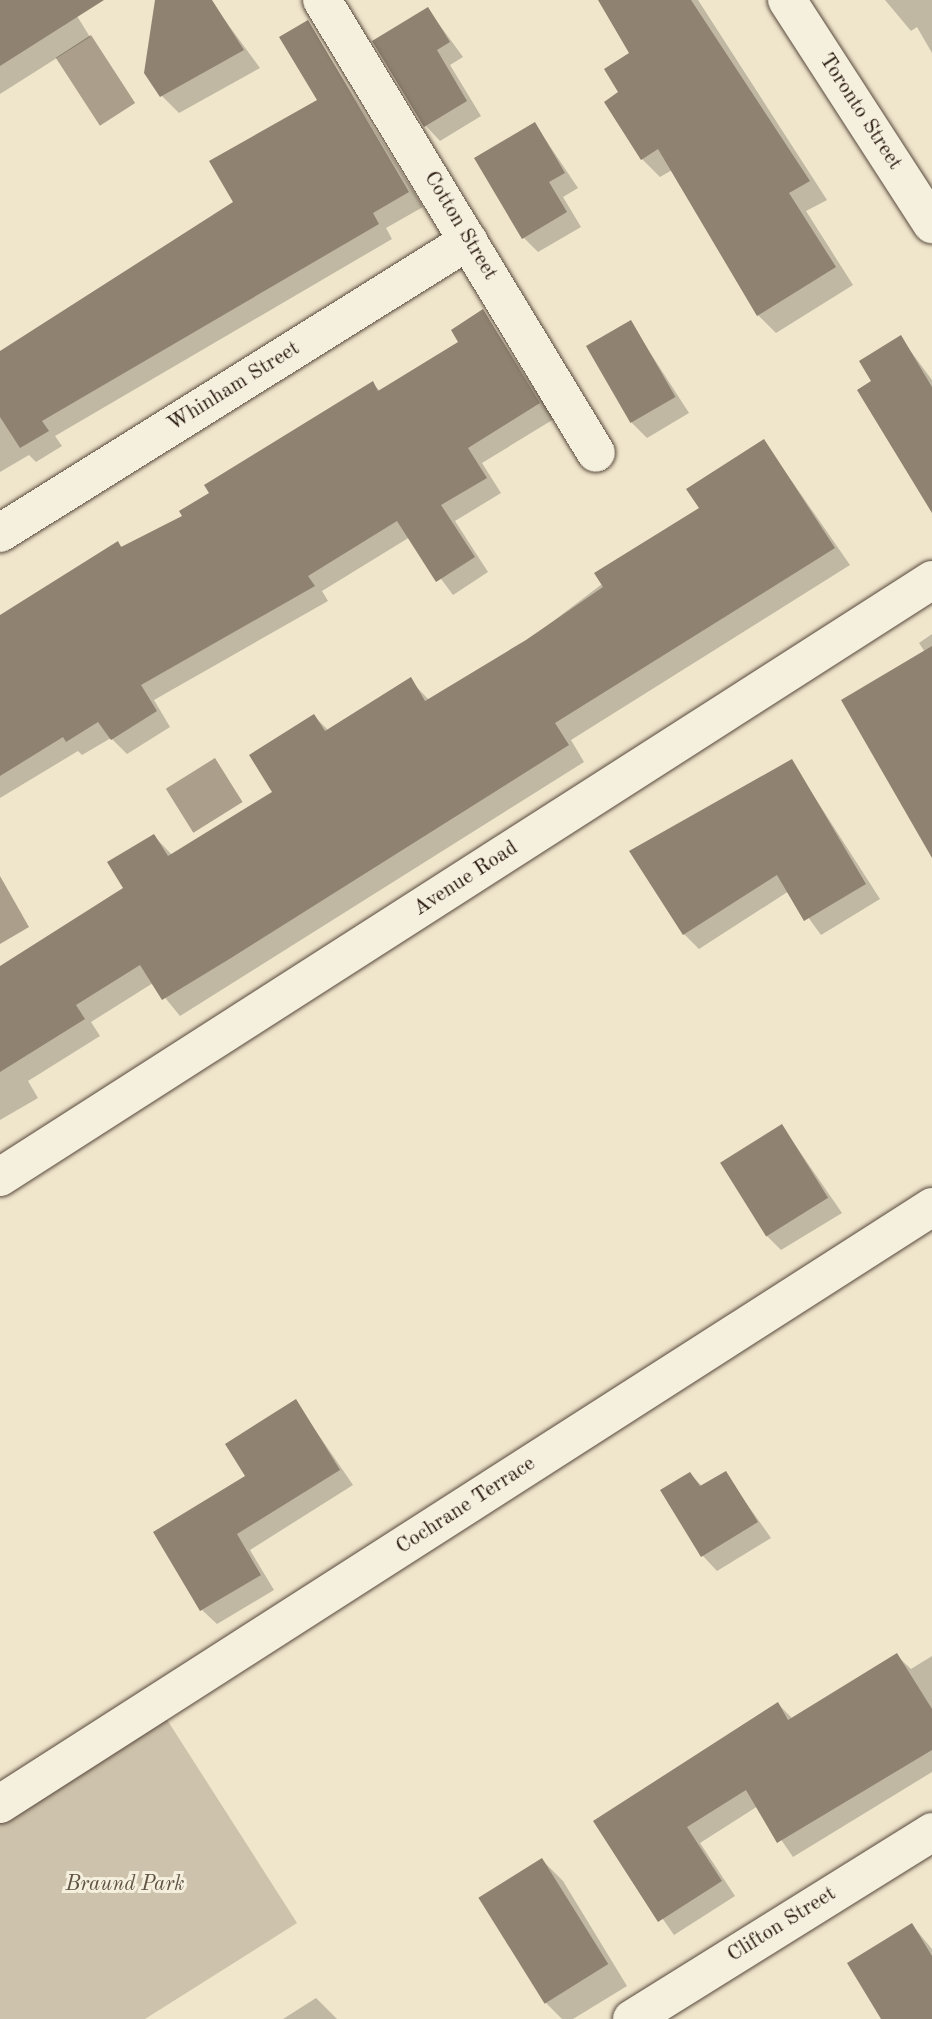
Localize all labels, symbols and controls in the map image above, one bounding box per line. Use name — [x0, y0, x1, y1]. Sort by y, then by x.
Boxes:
street label: Toronto Street — [813, 49, 907, 175]
street label: Cotton Street — [418, 167, 502, 285]
street label: Whinham Street — [163, 336, 305, 438]
street label: Avenue Road — [409, 836, 523, 922]
street label: Cochrane Terrace — [392, 1452, 540, 1560]
park label: Braund Park — [65, 1872, 185, 1898]
street label: Clifton Street — [723, 1882, 841, 1968]

